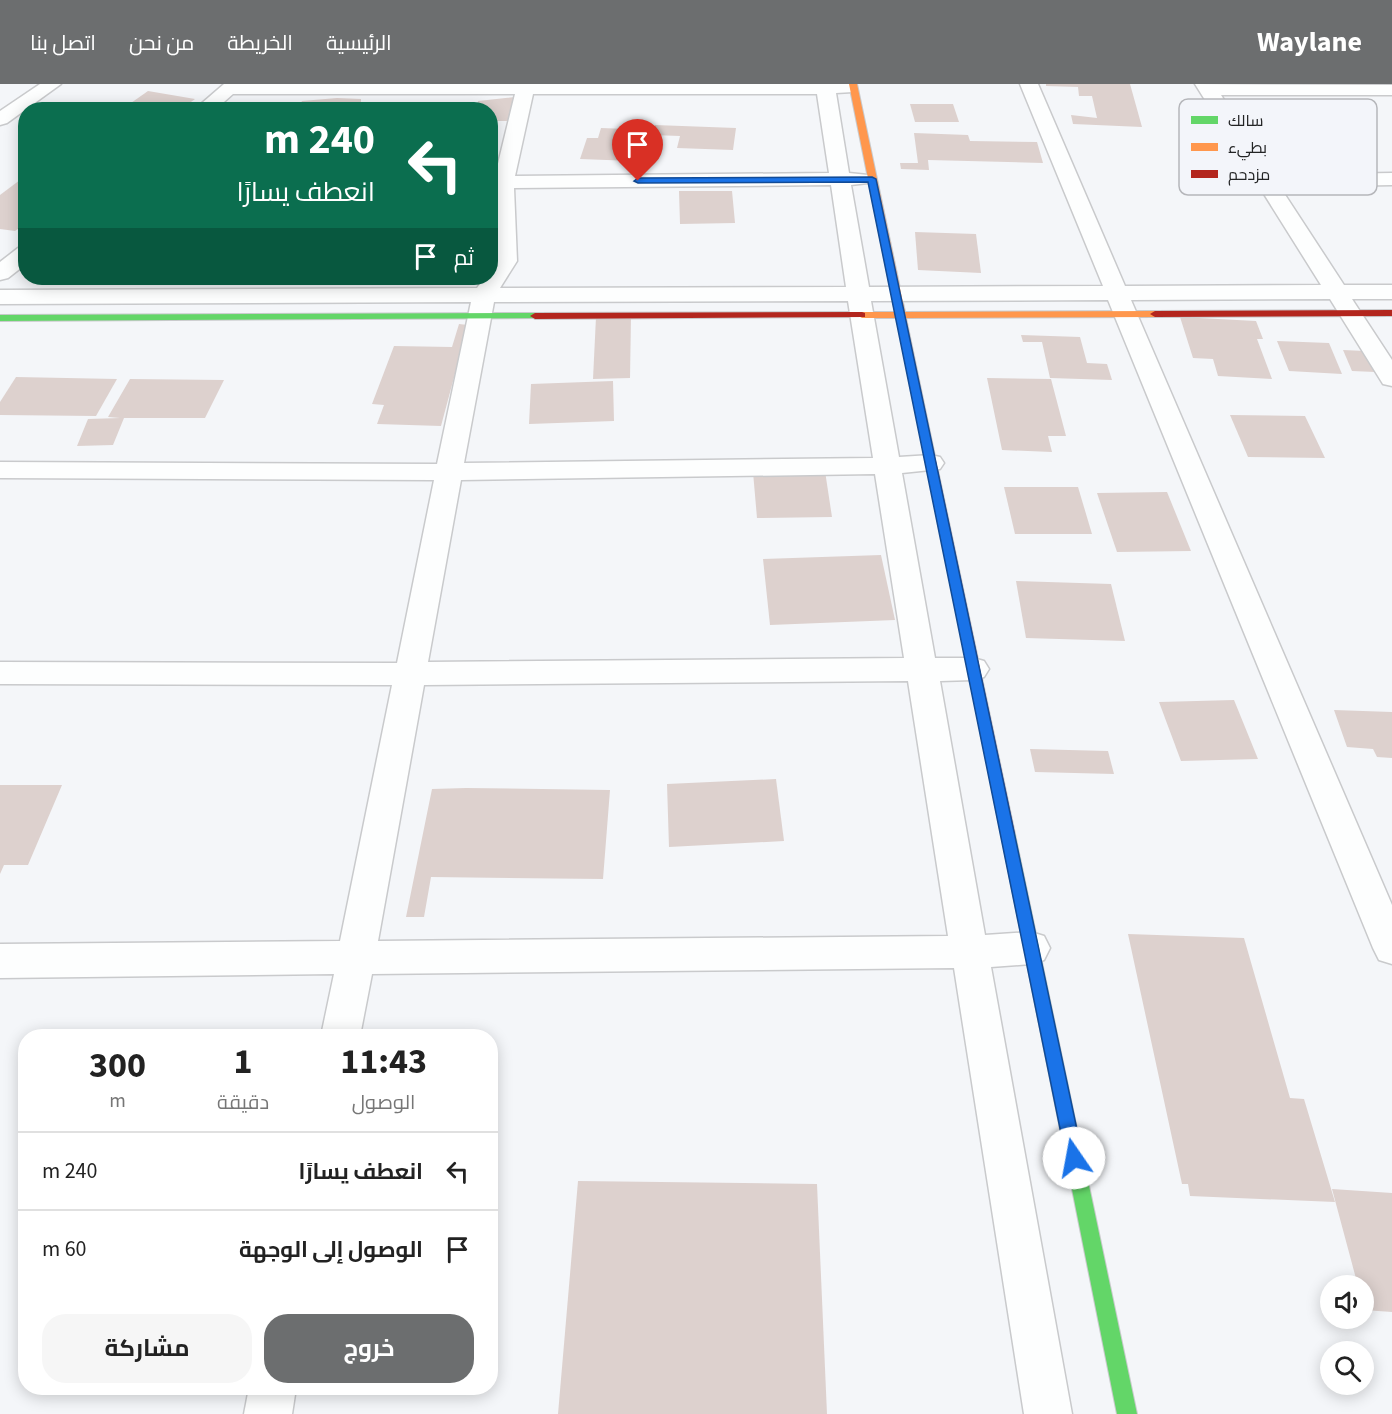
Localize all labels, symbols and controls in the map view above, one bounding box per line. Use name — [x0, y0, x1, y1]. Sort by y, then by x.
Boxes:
text: Waylane — [1257, 22, 1362, 62]
text: اتصل بنا — [30, 28, 96, 58]
text: من نحن — [129, 28, 194, 58]
text: الخريطة — [227, 28, 293, 58]
text: الرئيسية — [326, 28, 392, 58]
legend — [1179, 99, 1377, 195]
text: 240 m — [264, 110, 375, 170]
text: سالك — [1228, 110, 1263, 132]
pin — [612, 119, 663, 181]
icon: left — [396, 126, 474, 204]
icon: arrive — [621, 128, 654, 161]
text: بطيء — [1228, 137, 1267, 161]
text: مزدحم — [1228, 164, 1270, 186]
text: انعطف يسارًا — [236, 173, 375, 212]
icon: arrive — [409, 240, 442, 273]
text: ثم — [454, 242, 474, 274]
text: 1 — [234, 1036, 253, 1087]
text: 11:43 — [340, 1036, 427, 1087]
text: 300 — [89, 1040, 146, 1091]
text: m — [109, 1087, 126, 1115]
text: دقيقة — [217, 1089, 269, 1117]
text: الوصول — [352, 1089, 415, 1117]
position arrow — [1042, 1126, 1106, 1190]
text: 240 m — [42, 1155, 97, 1187]
icon: left — [441, 1155, 474, 1188]
text: انعطف يسارًا — [299, 1156, 423, 1188]
text: 60 m — [42, 1233, 87, 1265]
icon: arrive — [441, 1233, 474, 1266]
text: الوصول إلى الوجهة — [239, 1234, 423, 1266]
map controls — [1320, 1275, 1374, 1395]
button: sound — [1320, 1275, 1374, 1329]
button: مشاركة — [42, 1314, 252, 1383]
button: خروج — [264, 1314, 474, 1383]
button: search — [1320, 1341, 1374, 1395]

